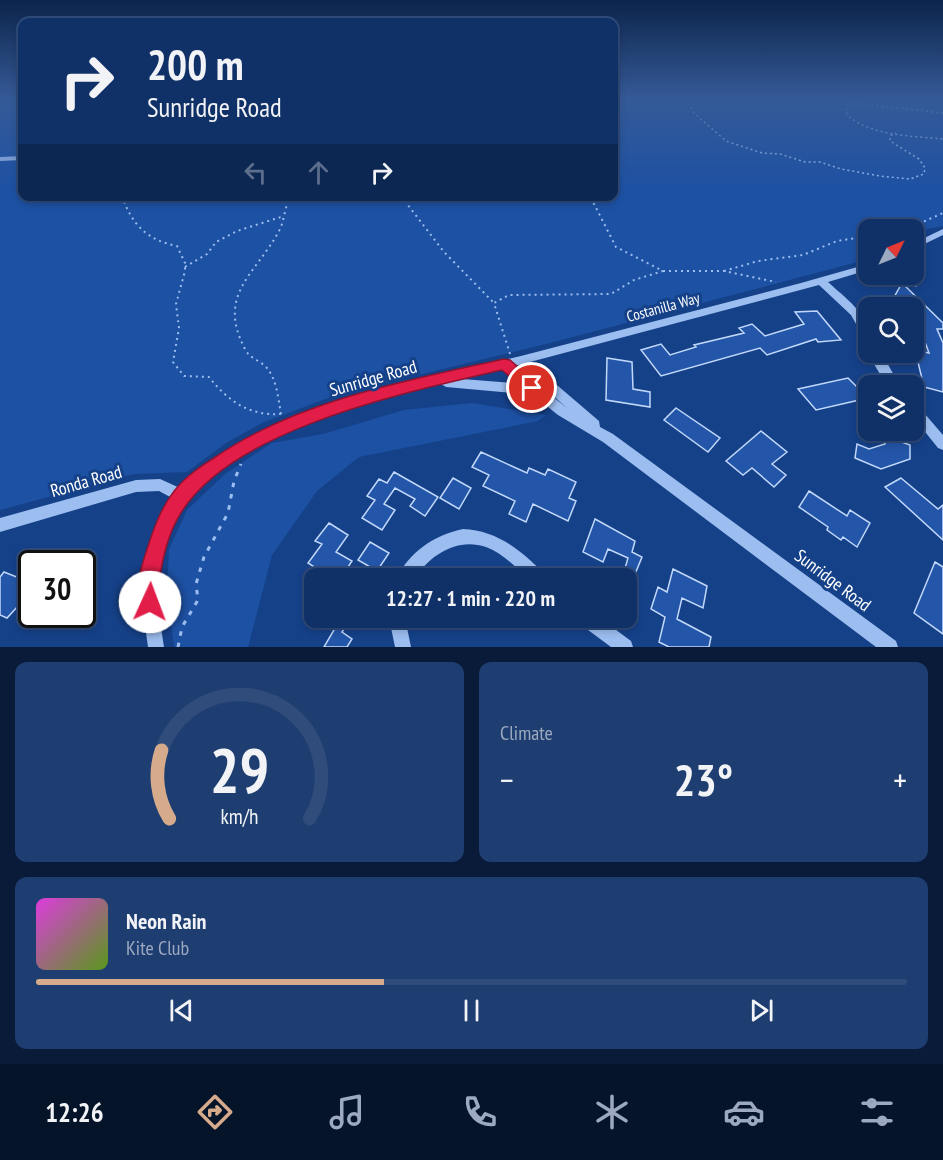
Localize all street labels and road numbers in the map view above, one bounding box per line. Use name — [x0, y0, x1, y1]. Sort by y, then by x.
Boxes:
street label: Costanilla Way — [624, 288, 702, 326]
street label: Sunridge Road — [327, 355, 419, 401]
street label: Ronda Road — [48, 460, 124, 502]
street label: Sunridge Road — [790, 544, 876, 616]

